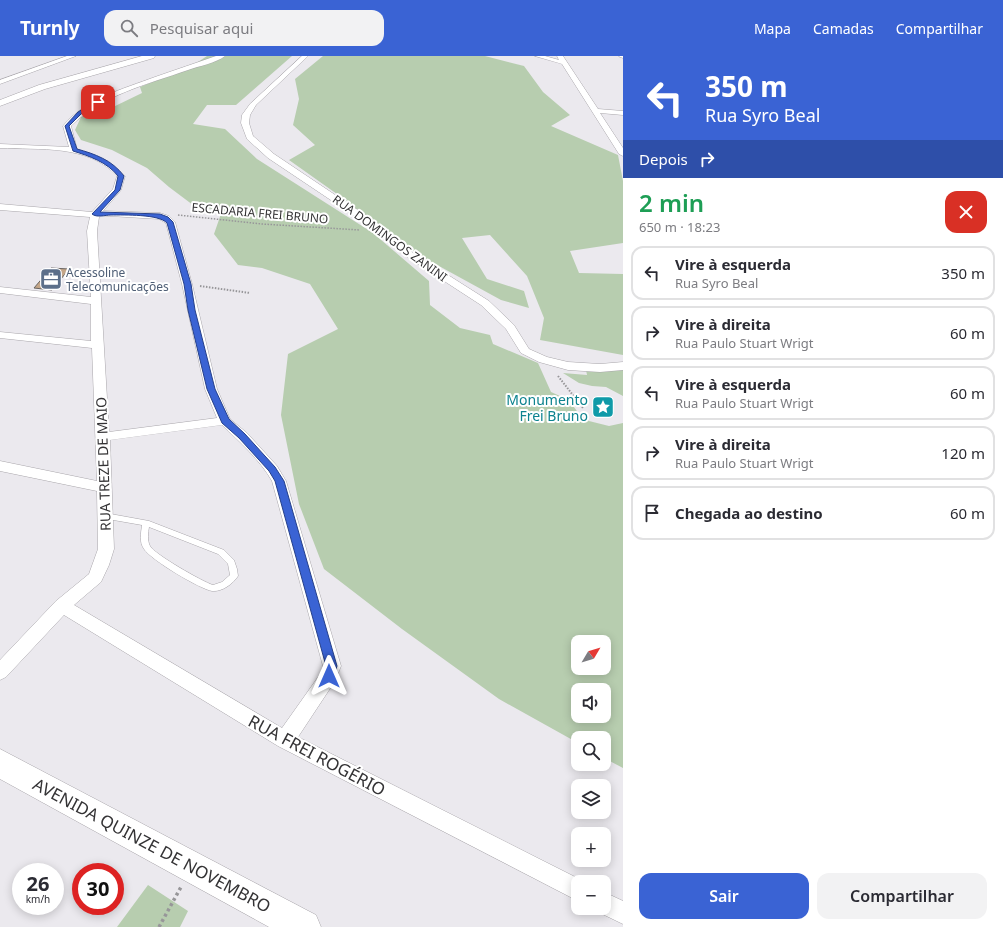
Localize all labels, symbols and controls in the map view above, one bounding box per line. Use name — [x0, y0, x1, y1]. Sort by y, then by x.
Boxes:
search box — [104, 10, 384, 46]
text: Turnly — [20, 15, 80, 41]
icon: search — [118, 17, 140, 39]
text: Pesquisar aqui — [150, 18, 253, 38]
text: Mapa — [754, 19, 791, 38]
text: Camadas — [813, 19, 874, 38]
text: Compartilhar — [896, 19, 983, 38]
text: 350 m — [705, 67, 788, 105]
icon: left — [639, 72, 691, 124]
pin — [81, 85, 115, 119]
icon: arrive — [87, 91, 109, 113]
text: Rua Syro Beal — [705, 103, 820, 127]
icon: right — [696, 148, 718, 170]
text: Depois — [639, 149, 688, 169]
text: 2 min — [639, 186, 704, 219]
street label: RUA DOMINGOS ZANINI — [329, 191, 451, 285]
button: close — [945, 191, 987, 233]
street label: ESCADARIA FREI BRUNO — [191, 199, 329, 227]
text: 650 m · 18:23 — [639, 218, 720, 236]
text: Vire à esquerda — [675, 254, 791, 274]
icon: left — [641, 262, 663, 284]
text: 350 m — [941, 263, 985, 283]
place label: Acessoline Telecomunicações — [66, 264, 169, 295]
office icon: Acessoline Telecomunicações — [38, 266, 64, 292]
text: Rua Syro Beal — [675, 274, 758, 292]
text: Vire à direita — [675, 314, 771, 334]
icon: right — [641, 322, 663, 344]
text: 60 m — [950, 323, 985, 343]
text: Rua Paulo Stuart Wrigt — [675, 334, 814, 352]
text: Vire à esquerda — [675, 374, 791, 394]
icon: left — [641, 382, 663, 404]
text: 60 m — [950, 383, 985, 403]
place label: Monumento Frei Bruno — [506, 390, 588, 425]
place icon: Monumento Frei Bruno — [590, 394, 616, 420]
text: Rua Paulo Stuart Wrigt — [675, 394, 814, 412]
street label: RUA TREZE DE MAIO — [91, 397, 115, 531]
text: Vire à direita — [675, 434, 771, 454]
icon: right — [641, 442, 663, 464]
text: 120 m — [941, 443, 985, 463]
text: Rua Paulo Stuart Wrigt — [675, 454, 814, 472]
icon: arrive — [641, 502, 663, 524]
text: Chegada ao destino — [675, 503, 823, 523]
text: 60 m — [950, 503, 985, 523]
north arrow — [571, 635, 611, 675]
map controls — [571, 635, 611, 915]
position arrow — [308, 655, 350, 697]
button: sound — [571, 683, 611, 723]
street label: RUA FREI ROGÉRIO — [244, 709, 390, 801]
button: search — [571, 731, 611, 771]
street label: AVENIDA QUINZE DE NOVEMBRO — [29, 772, 275, 918]
button: layers — [571, 779, 611, 819]
button: + — [571, 827, 611, 867]
speed limit sign: 30 — [72, 863, 124, 915]
text: 26 — [27, 870, 49, 897]
button: Sair — [639, 873, 809, 919]
button: Compartilhar — [817, 873, 987, 919]
button: − — [571, 875, 611, 915]
text: km/h — [26, 892, 50, 906]

